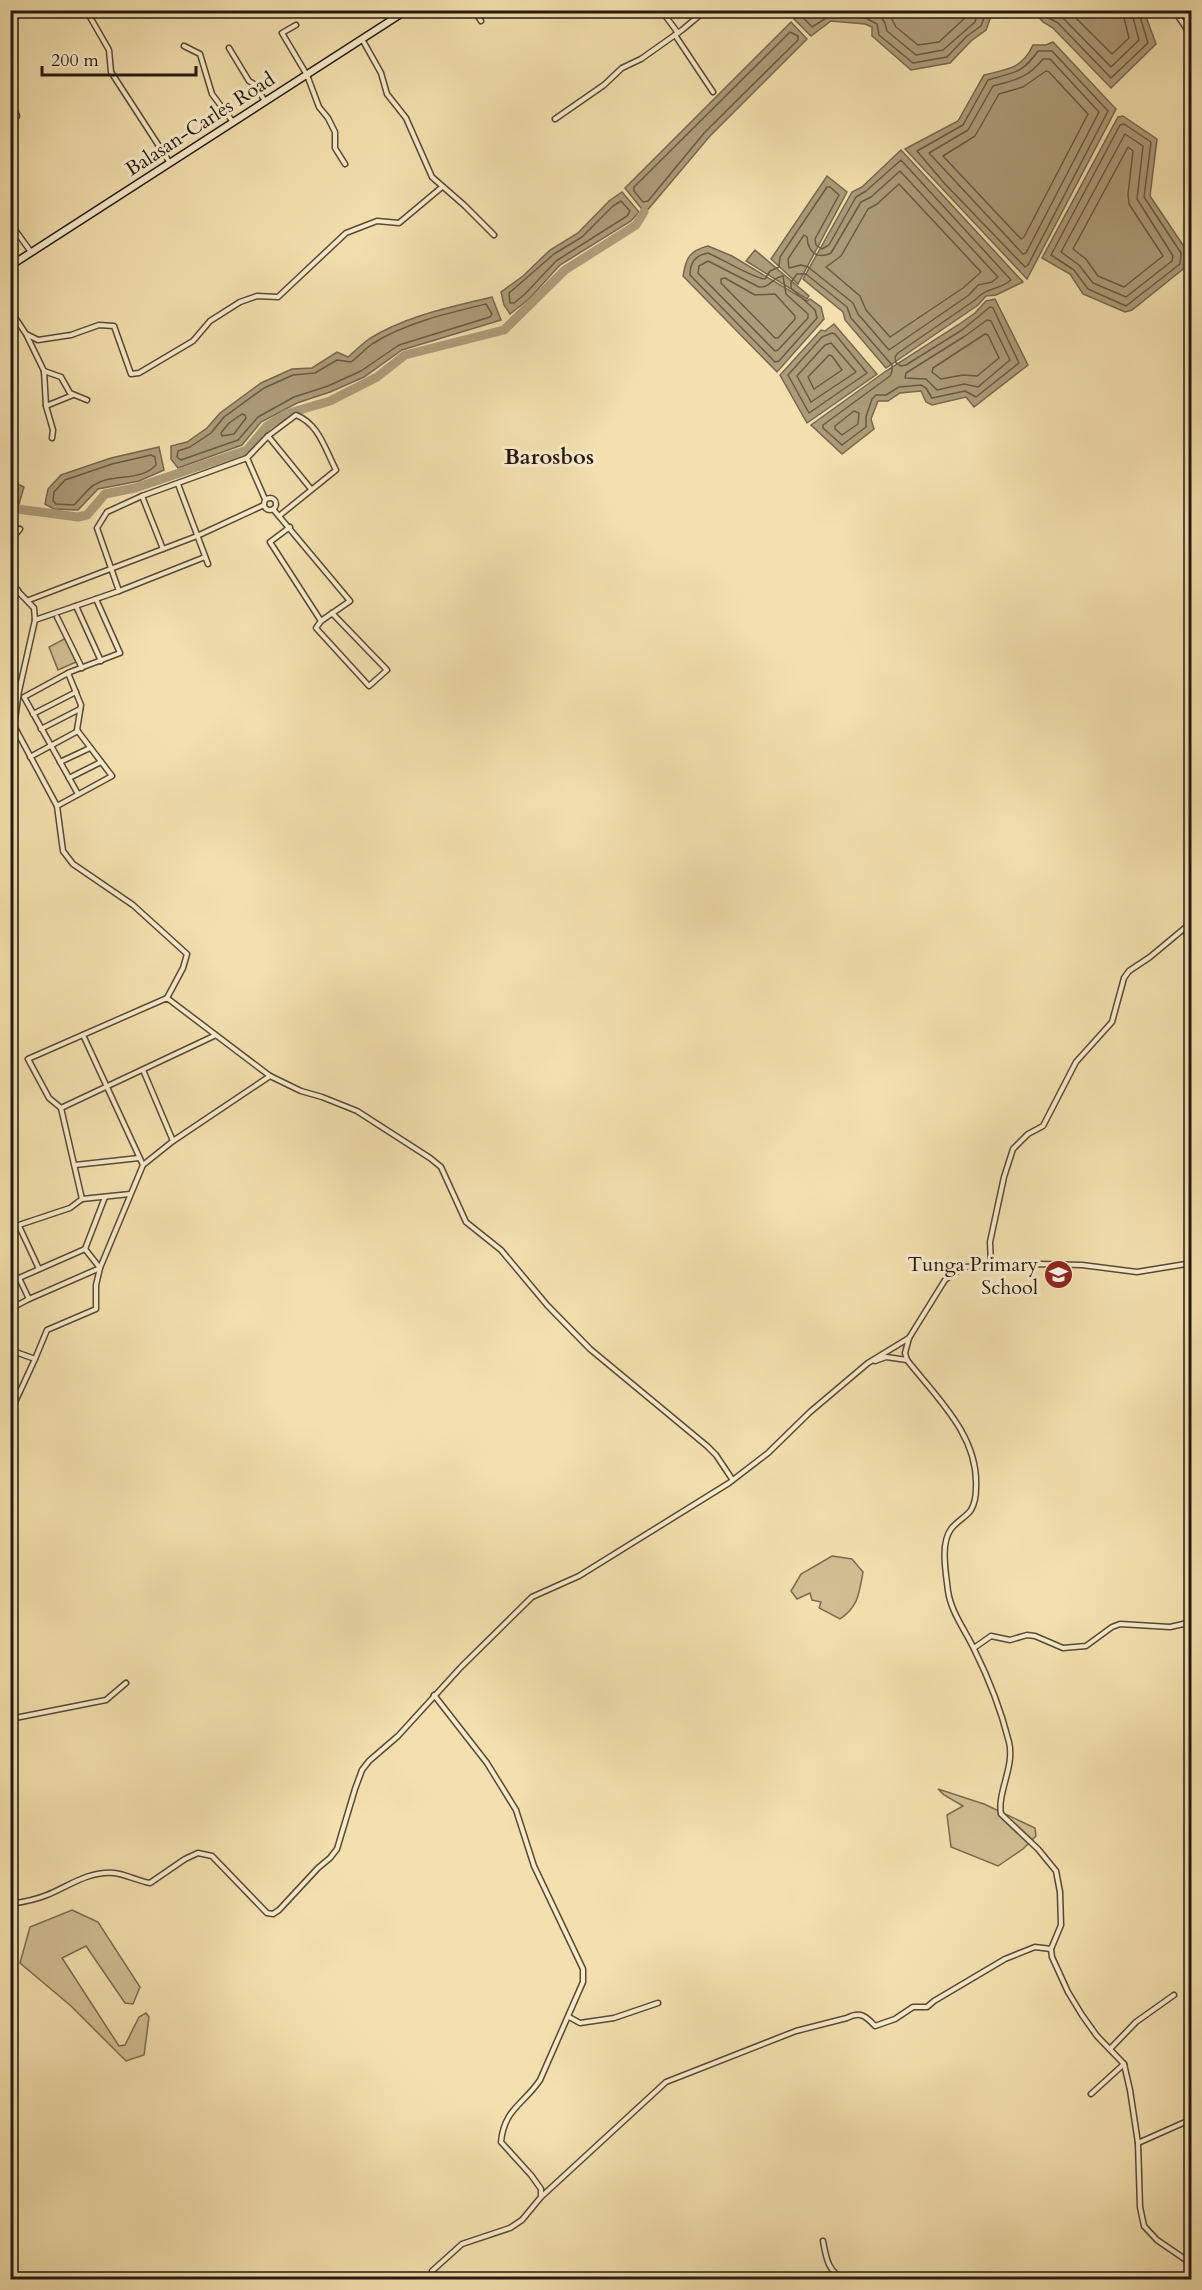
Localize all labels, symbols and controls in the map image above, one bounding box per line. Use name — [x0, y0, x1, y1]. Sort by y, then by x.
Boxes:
scale bar — [42, 39, 196, 77]
text: 200 m — [51, 48, 99, 73]
street label: Balasan-Carles Road — [120, 65, 280, 182]
district label: Barosbos — [504, 442, 594, 472]
place label: Tunga Primary School — [908, 1251, 1038, 1301]
school or university icon: Tunga Primary School — [1043, 1259, 1075, 1291]

